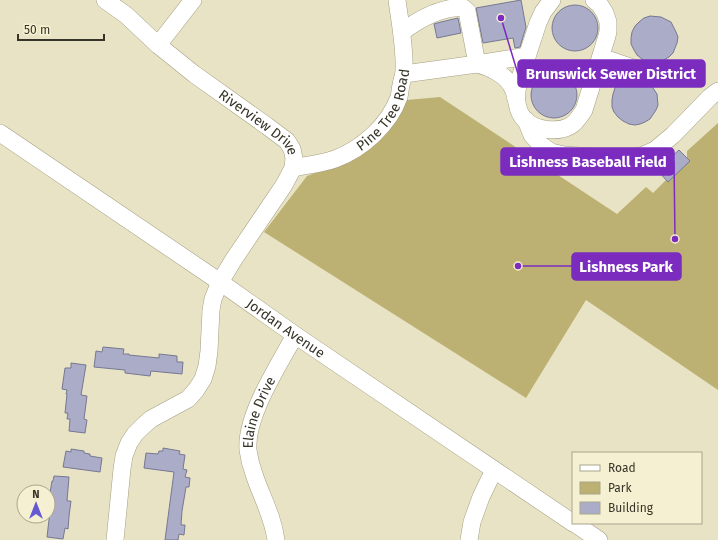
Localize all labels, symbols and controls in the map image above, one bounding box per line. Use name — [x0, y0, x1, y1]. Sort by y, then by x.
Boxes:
scale bar — [18, 16, 104, 42]
text: 50 m — [24, 23, 50, 37]
callout: Brunswick Sewer District — [518, 60, 705, 87]
text: Brunswick Sewer District — [526, 65, 696, 83]
street label: Pine Tree Road — [353, 68, 413, 154]
street label: Riverview Drive — [215, 86, 302, 156]
callout: Lishness Baseball Field — [501, 148, 674, 175]
text: Lishness Baseball Field — [509, 153, 667, 171]
callout: Lishness Park — [572, 253, 681, 280]
text: Lishness Park — [579, 258, 673, 276]
street label: Jordan Avenue — [243, 295, 328, 361]
street label: Elaine Drive — [239, 373, 279, 448]
legend — [572, 452, 702, 524]
text: Road — [608, 461, 636, 475]
text: Park — [608, 481, 632, 495]
north arrow — [16, 484, 56, 524]
text: N — [32, 488, 40, 501]
text: Building — [608, 501, 654, 515]

